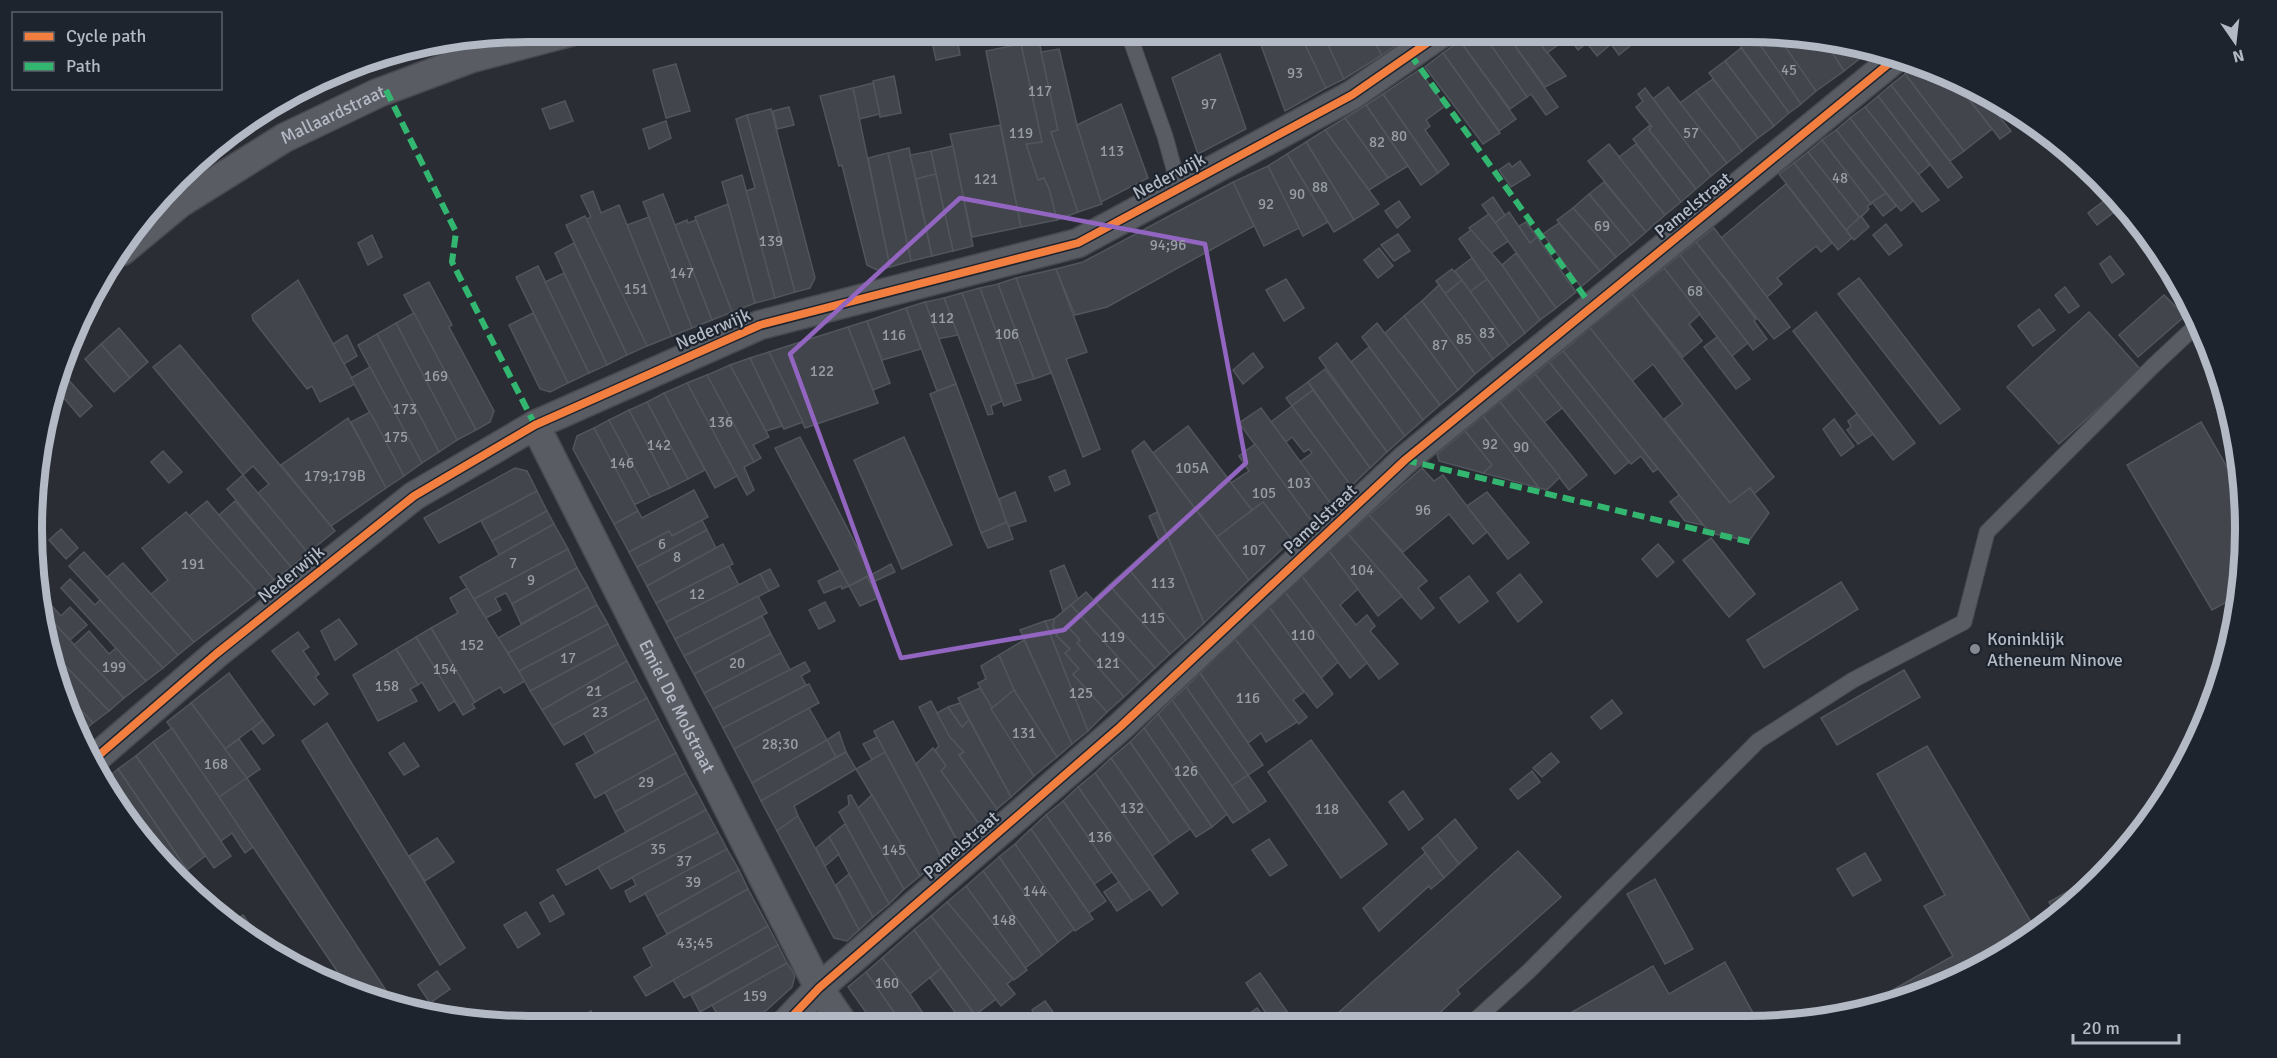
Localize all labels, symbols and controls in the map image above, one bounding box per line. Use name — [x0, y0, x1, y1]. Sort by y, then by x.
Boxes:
legend — [12, 12, 222, 90]
north arrow — [2205, 12, 2265, 72]
text: Cycle path — [66, 25, 146, 47]
text: N — [2231, 45, 2246, 67]
text: Path — [66, 55, 101, 77]
house number: 45 — [1781, 61, 1797, 79]
house number: 93 — [1287, 64, 1303, 82]
street label: Mallaardstraat — [277, 80, 388, 149]
house number: 117 — [1028, 82, 1052, 100]
house number: 97 — [1201, 95, 1217, 113]
house number: 119 — [1009, 124, 1033, 142]
house number: 57 — [1683, 124, 1699, 142]
house number: 80 — [1391, 127, 1407, 145]
house number: 82 — [1369, 133, 1385, 151]
house number: 113 — [1100, 142, 1124, 160]
street label: Nederwijk — [1129, 148, 1209, 204]
street label: Pamelstraat — [1650, 167, 1736, 243]
house number: 48 — [1832, 169, 1848, 187]
house number: 121 — [974, 170, 998, 188]
house number: 88 — [1312, 178, 1328, 196]
house number: 90 — [1289, 185, 1305, 203]
house number: 92 — [1258, 195, 1274, 213]
house number: 69 — [1594, 217, 1610, 235]
house number: 139 — [759, 232, 783, 250]
house number: 94;96 — [1150, 236, 1186, 254]
house number: 147 — [670, 264, 694, 282]
house number: 151 — [624, 280, 648, 298]
house number: 68 — [1687, 282, 1703, 300]
street label: Nederwijk — [672, 303, 754, 355]
house number: 112 — [930, 309, 954, 327]
house number: 83 — [1479, 324, 1495, 342]
house number: 106 — [995, 325, 1019, 343]
house number: 116 — [882, 326, 906, 344]
house number: 85 — [1456, 330, 1472, 348]
house number: 87 — [1432, 336, 1448, 354]
house number: 122 — [810, 362, 834, 380]
house number: 169 — [424, 367, 448, 385]
house number: 173 — [393, 400, 417, 418]
house number: 136 — [709, 413, 733, 431]
house number: 175 — [384, 428, 408, 446]
house number: 92 — [1482, 435, 1498, 453]
house number: 142 — [647, 436, 671, 454]
house number: 90 — [1513, 438, 1529, 456]
house number: 146 — [610, 454, 634, 472]
house number: 105A — [1175, 459, 1209, 477]
house number: 179;179B — [304, 467, 366, 485]
house number: 103 — [1287, 474, 1311, 492]
street label: Pamelstraat — [1279, 479, 1361, 559]
house number: 105 — [1252, 484, 1276, 502]
house number: 96 — [1415, 501, 1431, 519]
house number: 6 — [658, 535, 666, 553]
street label: Nederwijk — [253, 541, 329, 607]
house number: 107 — [1242, 541, 1266, 559]
house number: 8 — [673, 548, 681, 566]
house number: 7 — [509, 554, 517, 572]
house number: 191 — [181, 555, 205, 573]
house number: 104 — [1350, 561, 1374, 579]
house number: 9 — [527, 571, 535, 589]
house number: 113 — [1151, 574, 1175, 592]
house number: 12 — [689, 585, 705, 603]
house number: 115 — [1141, 609, 1165, 627]
house number: 110 — [1291, 626, 1315, 644]
house number: 119 — [1101, 628, 1125, 646]
place label: Koninklijk Atheneum Ninove — [1987, 628, 2123, 671]
house number: 152 — [460, 636, 484, 654]
street label: Emiel De Molstraat — [634, 636, 720, 777]
marker: Koninklijk Atheneum Ninove — [1968, 642, 1982, 656]
house number: 17 — [560, 649, 576, 667]
house number: 20 — [729, 654, 745, 672]
house number: 121 — [1096, 654, 1120, 672]
house number: 199 — [102, 658, 126, 676]
house number: 154 — [433, 660, 457, 678]
house number: 158 — [375, 677, 399, 695]
house number: 21 — [586, 682, 602, 700]
house number: 125 — [1069, 684, 1093, 702]
house number: 116 — [1236, 689, 1260, 707]
house number: 23 — [592, 703, 608, 721]
house number: 131 — [1012, 724, 1036, 742]
house number: 28;30 — [762, 735, 798, 753]
house number: 168 — [204, 755, 228, 773]
house number: 126 — [1174, 762, 1198, 780]
house number: 29 — [638, 773, 654, 791]
house number: 132 — [1120, 799, 1144, 817]
house number: 118 — [1315, 800, 1339, 818]
street label: Pamelstraat — [919, 806, 1003, 884]
house number: 136 — [1088, 828, 1112, 846]
house number: 35 — [650, 840, 666, 858]
house number: 145 — [882, 841, 906, 859]
house number: 37 — [676, 852, 692, 870]
house number: 39 — [685, 873, 701, 891]
house number: 144 — [1023, 882, 1047, 900]
house number: 148 — [992, 911, 1016, 929]
house number: 43;45 — [677, 934, 713, 952]
house number: 160 — [875, 974, 899, 992]
house number: 159 — [743, 987, 767, 1005]
scale bar — [2073, 1007, 2180, 1045]
text: 20 m — [2082, 1017, 2120, 1039]

